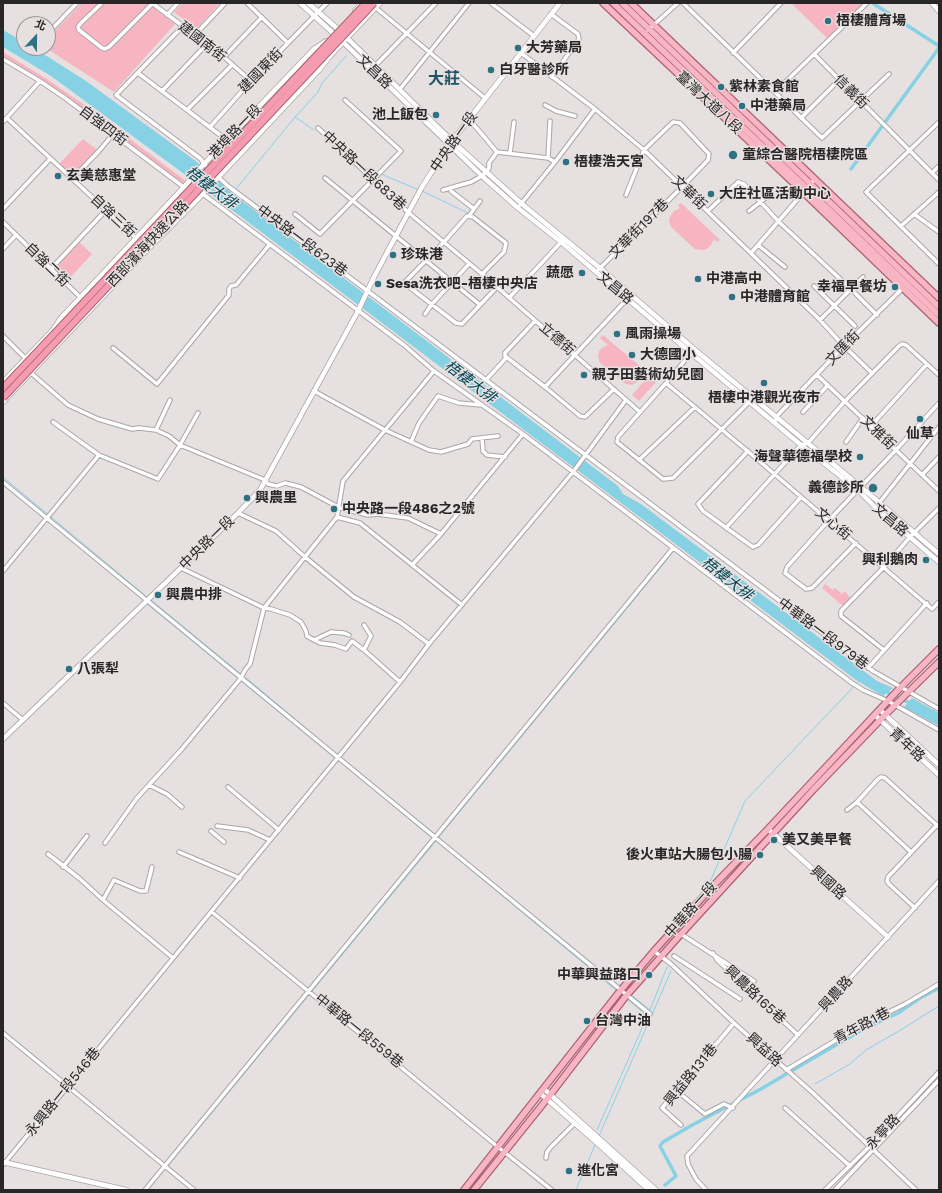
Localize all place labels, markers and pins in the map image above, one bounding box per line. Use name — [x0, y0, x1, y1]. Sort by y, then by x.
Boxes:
place label: 梧棲體育場 — [836, 13, 906, 29]
marker: 梧棲體育場 — [823, 16, 833, 26]
place label: 大芳藥局 — [526, 40, 582, 56]
marker: 大芳藥局 — [513, 43, 523, 53]
place label: 白牙醫診所 — [499, 62, 569, 78]
marker: 白牙醫診所 — [486, 65, 496, 75]
place label: 紫林素食館 — [729, 79, 799, 95]
marker: 紫林素食館 — [716, 82, 726, 92]
place label: 中港藥局 — [750, 98, 806, 114]
marker: 中港藥局 — [737, 101, 747, 111]
place label: 池上飯包 — [372, 107, 428, 123]
marker: 池上飯包 — [431, 110, 441, 120]
place label: 童綜合醫院梧棲院區 — [742, 147, 868, 163]
marker: 童綜合醫院梧棲院區 — [727, 149, 739, 161]
place label: 梧棲浩天宮 — [574, 154, 644, 170]
marker: 梧棲浩天宮 — [561, 157, 571, 167]
place label: 玄美慈惠堂 — [66, 168, 136, 184]
marker: 玄美慈惠堂 — [53, 171, 63, 181]
place label: 大庄社區活動中心 — [719, 186, 831, 202]
marker: 大庄社區活動中心 — [706, 189, 716, 199]
place label: 珍珠港 — [401, 247, 443, 263]
marker: 珍珠港 — [388, 250, 398, 260]
place label: 蔬愿 — [546, 265, 574, 281]
marker: 蔬愿 — [577, 268, 587, 278]
place label: 中港高中 — [706, 271, 762, 287]
marker: 中港高中 — [693, 274, 703, 284]
place label: Sesa洗衣吧-梧棲中央店 — [386, 276, 538, 292]
marker: Sesa洗衣吧-梧棲中央店 — [373, 279, 383, 289]
place label: 幸福早餐坊 — [817, 279, 887, 295]
marker: 幸福早餐坊 — [890, 282, 900, 292]
place label: 中港體育館 — [740, 289, 810, 305]
marker: 中港體育館 — [727, 292, 737, 302]
place label: 風雨操場 — [625, 326, 681, 342]
marker: 風雨操場 — [612, 329, 622, 339]
place label: 大德國小 — [640, 347, 696, 363]
marker: 大德國小 — [627, 350, 637, 360]
place label: 親子田藝術幼兒園 — [592, 367, 704, 383]
marker: 親子田藝術幼兒園 — [579, 370, 589, 380]
marker: 梧棲中港觀光夜市 — [759, 378, 769, 388]
place label: 梧棲中港觀光夜市 — [708, 390, 820, 406]
marker: 仙草 — [915, 414, 925, 424]
place label: 仙草 — [906, 426, 934, 442]
place label: 海聲華德福學校 — [754, 449, 852, 465]
marker: 海聲華德福學校 — [855, 452, 865, 462]
place label: 義德診所 — [808, 480, 864, 496]
marker: 義德診所 — [867, 482, 879, 494]
place label: 興農里 — [255, 490, 297, 506]
marker: 興農里 — [242, 493, 252, 503]
place label: 中央路一段486之2號 — [342, 501, 475, 517]
marker: 中央路一段486之2號 — [329, 504, 339, 514]
place label: 興利鵝肉 — [862, 552, 918, 568]
marker: 興利鵝肉 — [921, 555, 931, 565]
place label: 興農中排 — [166, 587, 222, 603]
marker: 興農中排 — [153, 590, 163, 600]
place label: 八張犁 — [77, 661, 119, 677]
marker: 八張犁 — [64, 664, 74, 674]
place label: 美又美早餐 — [782, 832, 852, 848]
marker: 美又美早餐 — [769, 835, 779, 845]
place label: 後火車站大腸包小腸 — [626, 847, 752, 863]
marker: 後火車站大腸包小腸 — [755, 850, 765, 860]
place label: 中華興益路口 — [557, 967, 641, 983]
marker: 中華興益路口 — [644, 970, 654, 980]
place label: 台灣中油 — [595, 1013, 651, 1029]
marker: 台灣中油 — [582, 1016, 592, 1026]
place label: 進化宮 — [577, 1163, 619, 1179]
marker: 進化宮 — [564, 1166, 574, 1176]

